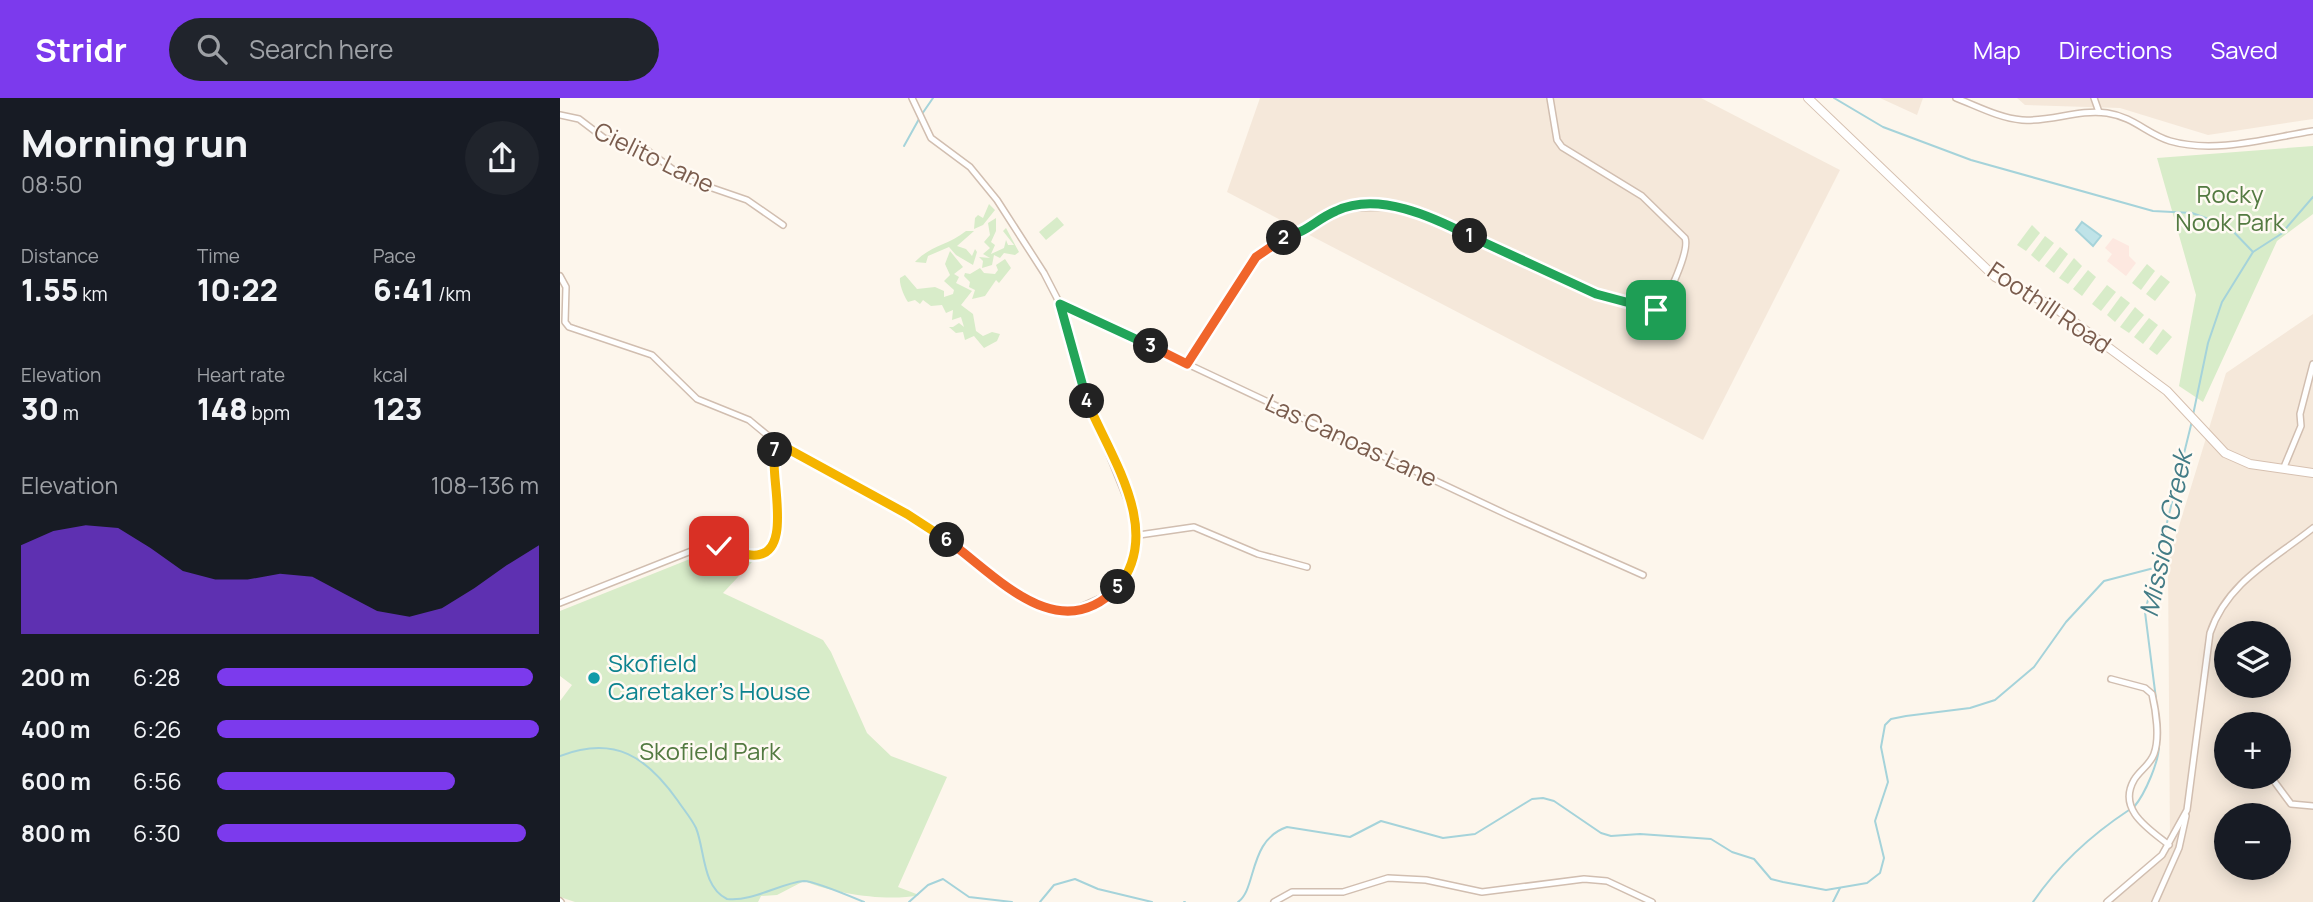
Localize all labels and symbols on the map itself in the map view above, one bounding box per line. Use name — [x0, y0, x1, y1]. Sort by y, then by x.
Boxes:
street label: Cielito Lane — [589, 113, 720, 200]
park label: Rocky Nook Park — [2175, 177, 2286, 238]
pin: 1 — [1452, 218, 1488, 254]
pin: 2 — [1266, 220, 1302, 256]
street label: Foothill Road — [1982, 253, 2118, 360]
pin — [1626, 280, 1686, 340]
pin: 3 — [1134, 328, 1168, 364]
pin: 4 — [1070, 384, 1104, 418]
street label: Las Canoas Lane — [1260, 385, 1443, 494]
pin: 7 — [758, 432, 792, 468]
water label: Mission Creek — [2130, 444, 2201, 620]
pin — [689, 516, 749, 576]
pin: 6 — [930, 522, 964, 558]
pin: 5 — [1100, 570, 1136, 604]
place label: Skofield Caretaker's House — [608, 646, 811, 707]
marker: Skofield Caretaker's House — [586, 670, 602, 686]
park label: Skofield Park — [639, 734, 782, 767]

